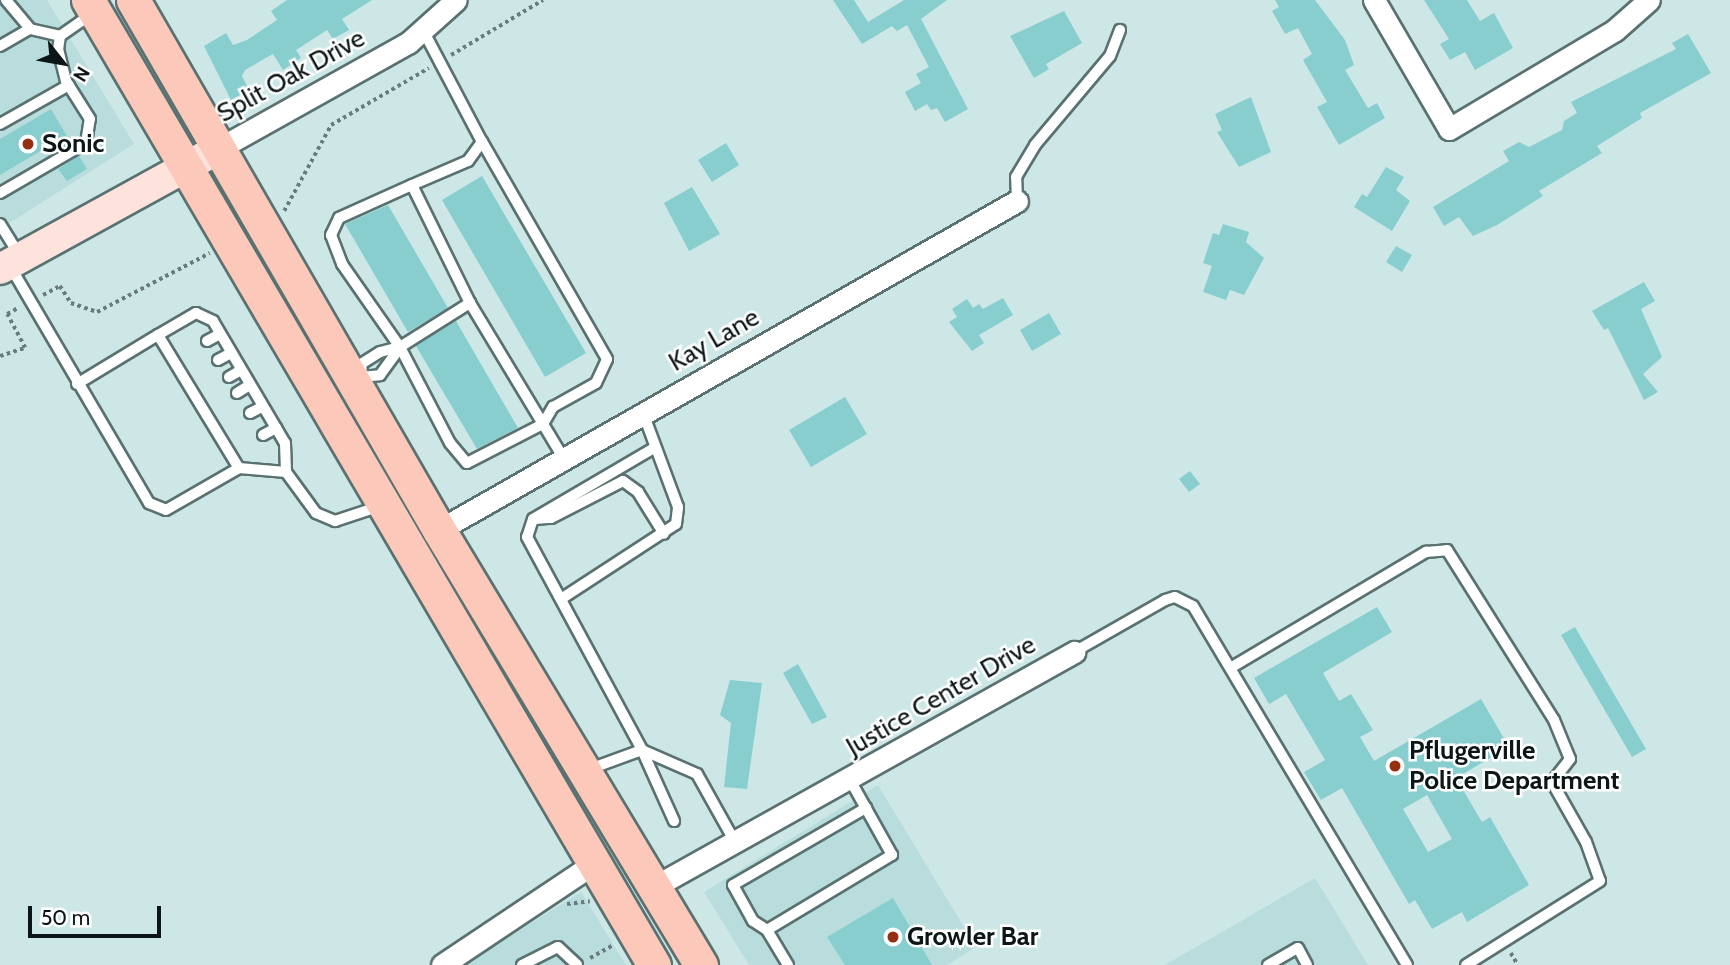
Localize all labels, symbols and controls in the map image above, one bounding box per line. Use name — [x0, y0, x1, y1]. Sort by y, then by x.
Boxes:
street label: Split Oak Drive — [212, 23, 370, 129]
north arrow — [28, 28, 98, 98]
text: N — [68, 62, 95, 86]
place label: Sonic — [42, 128, 104, 160]
marker: Sonic — [20, 136, 36, 152]
street label: Kay Lane — [663, 302, 765, 378]
street label: Justice Center Drive — [841, 629, 1041, 763]
place label: Pflugerville Police Department — [1409, 735, 1619, 796]
marker: Pflugerville Police Department — [1387, 758, 1403, 774]
scale bar — [32, 892, 164, 936]
text: 50 m — [41, 905, 90, 930]
place label: Growler Bar — [907, 921, 1038, 953]
marker: Growler Bar — [885, 929, 901, 945]

